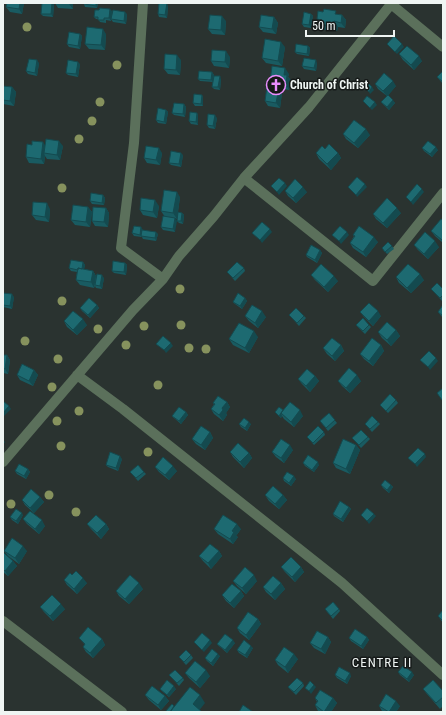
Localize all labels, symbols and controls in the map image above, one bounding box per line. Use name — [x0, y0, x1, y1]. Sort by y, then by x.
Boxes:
scale bar — [306, 12, 394, 38]
text: 50 m — [312, 19, 336, 33]
church icon: Church of Christ — [265, 74, 287, 96]
place label: Church of Christ — [290, 78, 369, 92]
district label: CENTRE II — [352, 655, 412, 670]

